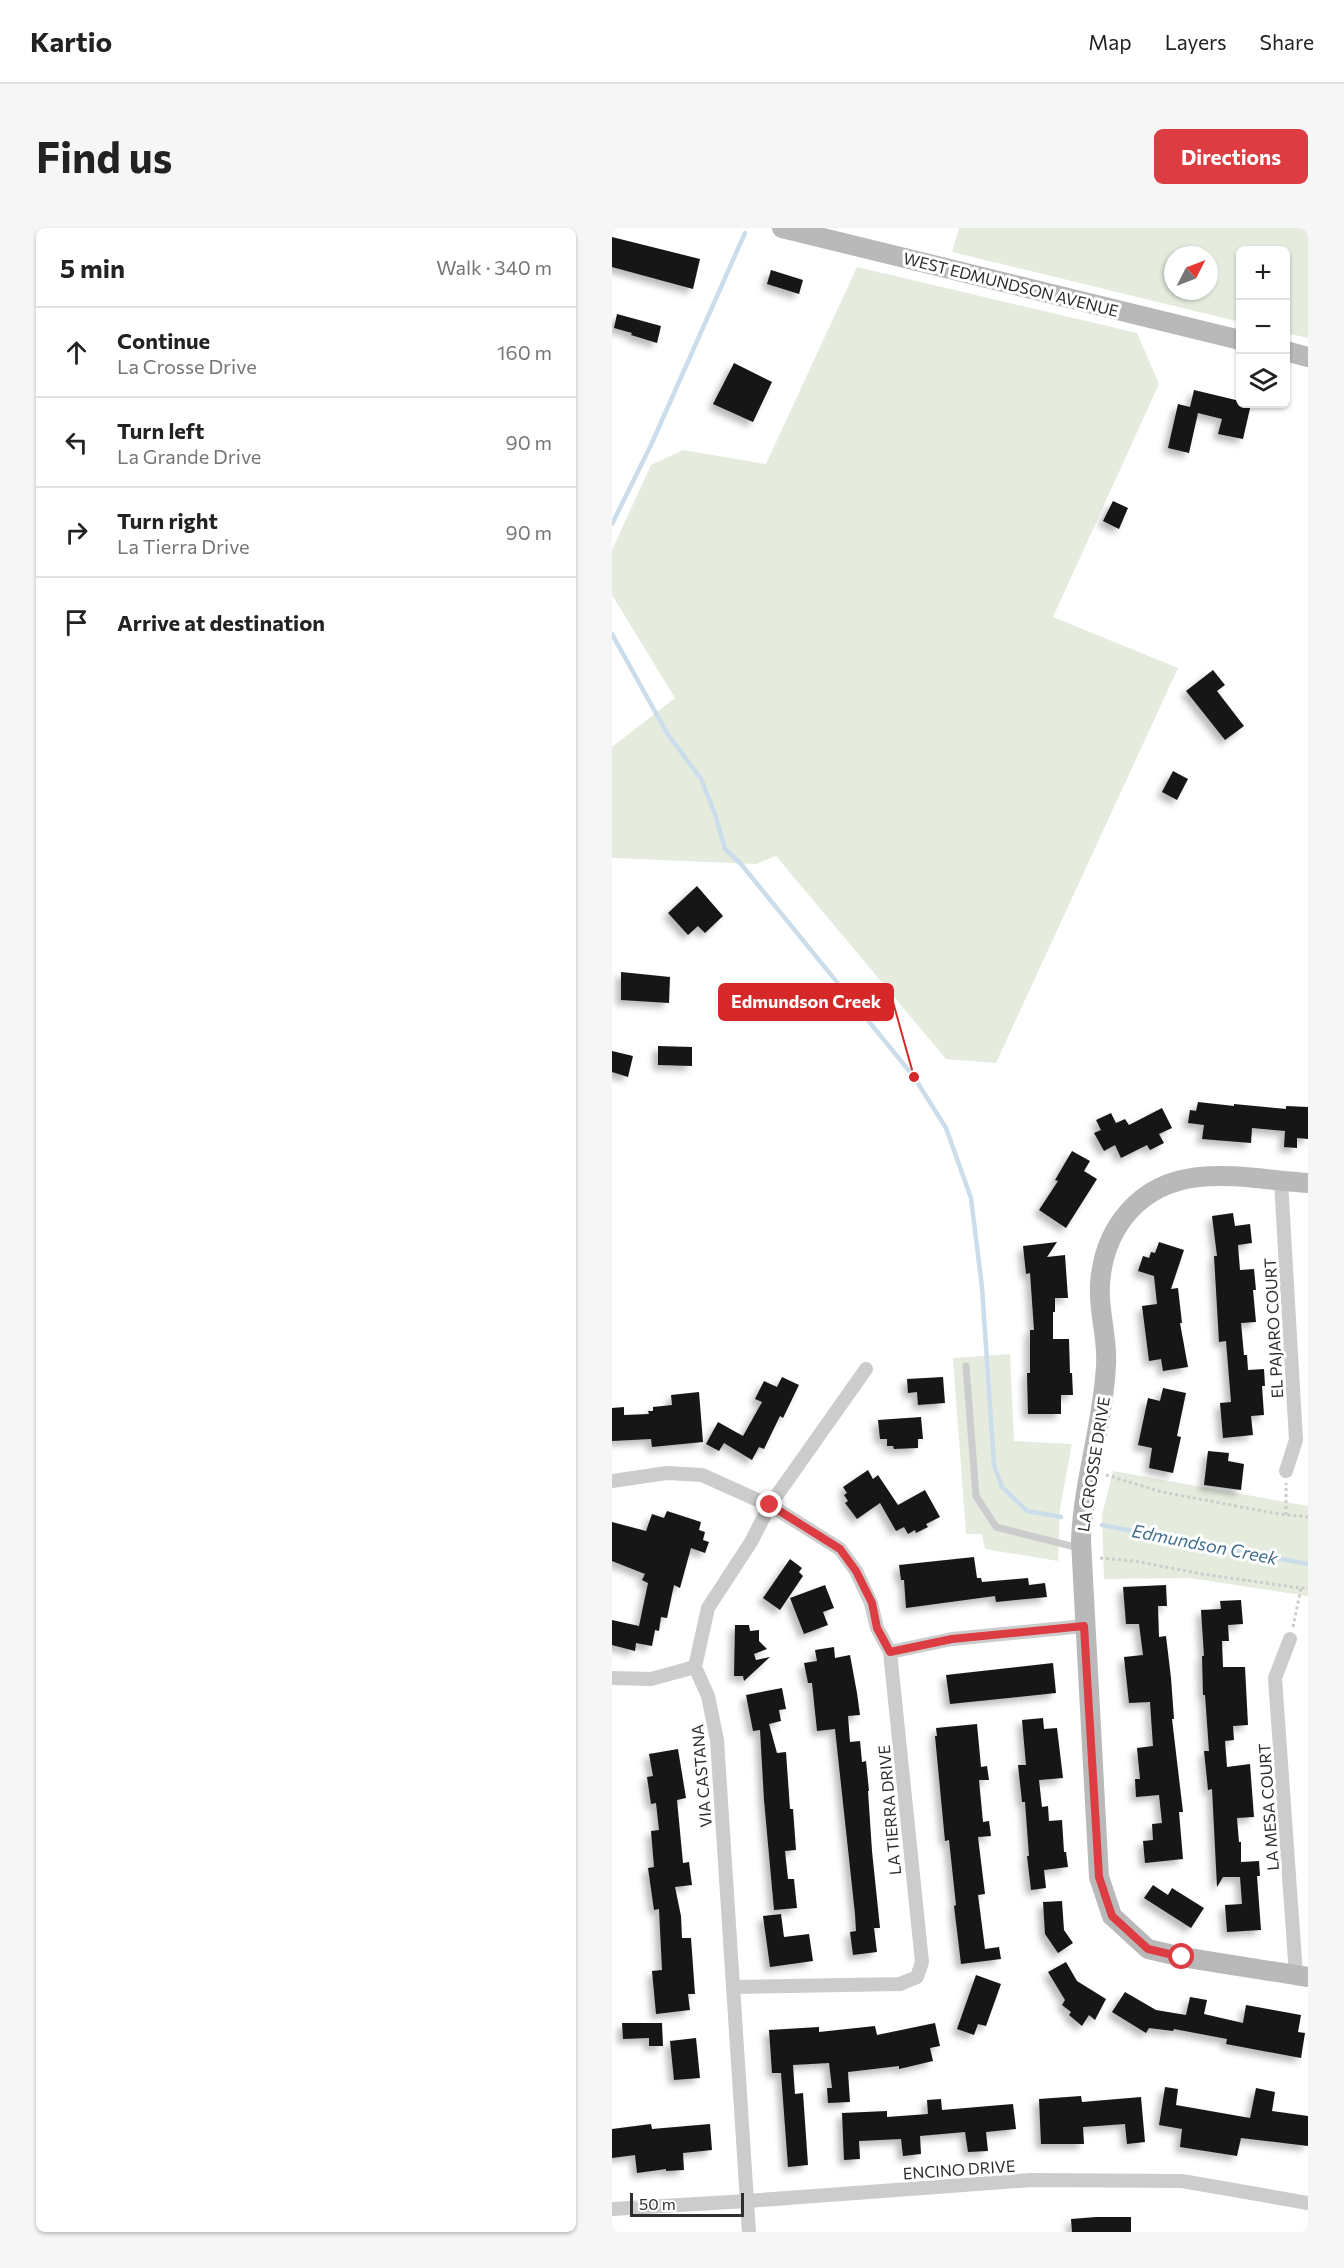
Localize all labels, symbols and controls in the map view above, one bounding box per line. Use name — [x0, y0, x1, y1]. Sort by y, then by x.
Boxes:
text: Kartio — [30, 24, 112, 58]
text: Map — [1088, 29, 1132, 54]
text: Layers — [1165, 29, 1227, 54]
text: Share — [1260, 29, 1314, 54]
button: Directions — [1154, 129, 1308, 184]
text: Find us — [36, 130, 172, 182]
north arrow — [1164, 246, 1218, 300]
map controls — [1236, 246, 1290, 408]
button: + — [1236, 246, 1290, 300]
street label: WEST EDMUNDSON AVENUE — [901, 248, 1121, 320]
text: 5 min — [60, 252, 125, 283]
text: Walk · 340 m — [436, 255, 552, 279]
button: − — [1236, 300, 1290, 354]
text: Continue — [117, 327, 210, 354]
icon: ahead — [60, 336, 93, 369]
text: 160 m — [497, 340, 552, 364]
text: La Crosse Drive — [117, 354, 257, 378]
button: layers — [1236, 354, 1290, 408]
text: Turn left — [117, 417, 204, 444]
icon: left — [60, 426, 93, 459]
text: 90 m — [506, 430, 552, 454]
text: La Grande Drive — [117, 444, 261, 468]
text: Turn right — [117, 507, 218, 534]
icon: right — [60, 516, 93, 549]
text: 90 m — [506, 520, 552, 544]
text: La Tierra Drive — [117, 534, 250, 558]
icon: arrive — [60, 606, 93, 639]
text: Arrive at destination — [117, 609, 325, 636]
callout: Edmundson Creek — [719, 984, 893, 1020]
text: Edmundson Creek — [731, 990, 882, 1012]
street label: EL PAJARO COURT — [1260, 1257, 1286, 1399]
street label: LA CROSSE DRIVE — [1073, 1395, 1113, 1533]
route end — [756, 1491, 782, 1517]
water label: Edmundson Creek — [1130, 1519, 1281, 1569]
street label: VIA CASTANA — [687, 1723, 715, 1829]
street label: LA MESA COURT — [1254, 1743, 1282, 1871]
street label: LA TIERRA DRIVE — [874, 1744, 904, 1876]
route start — [1168, 1943, 1194, 1969]
street label: ENCINO DRIVE — [902, 2156, 1016, 2182]
scale bar — [630, 2190, 744, 2218]
text: 50 m — [639, 2194, 676, 2213]

